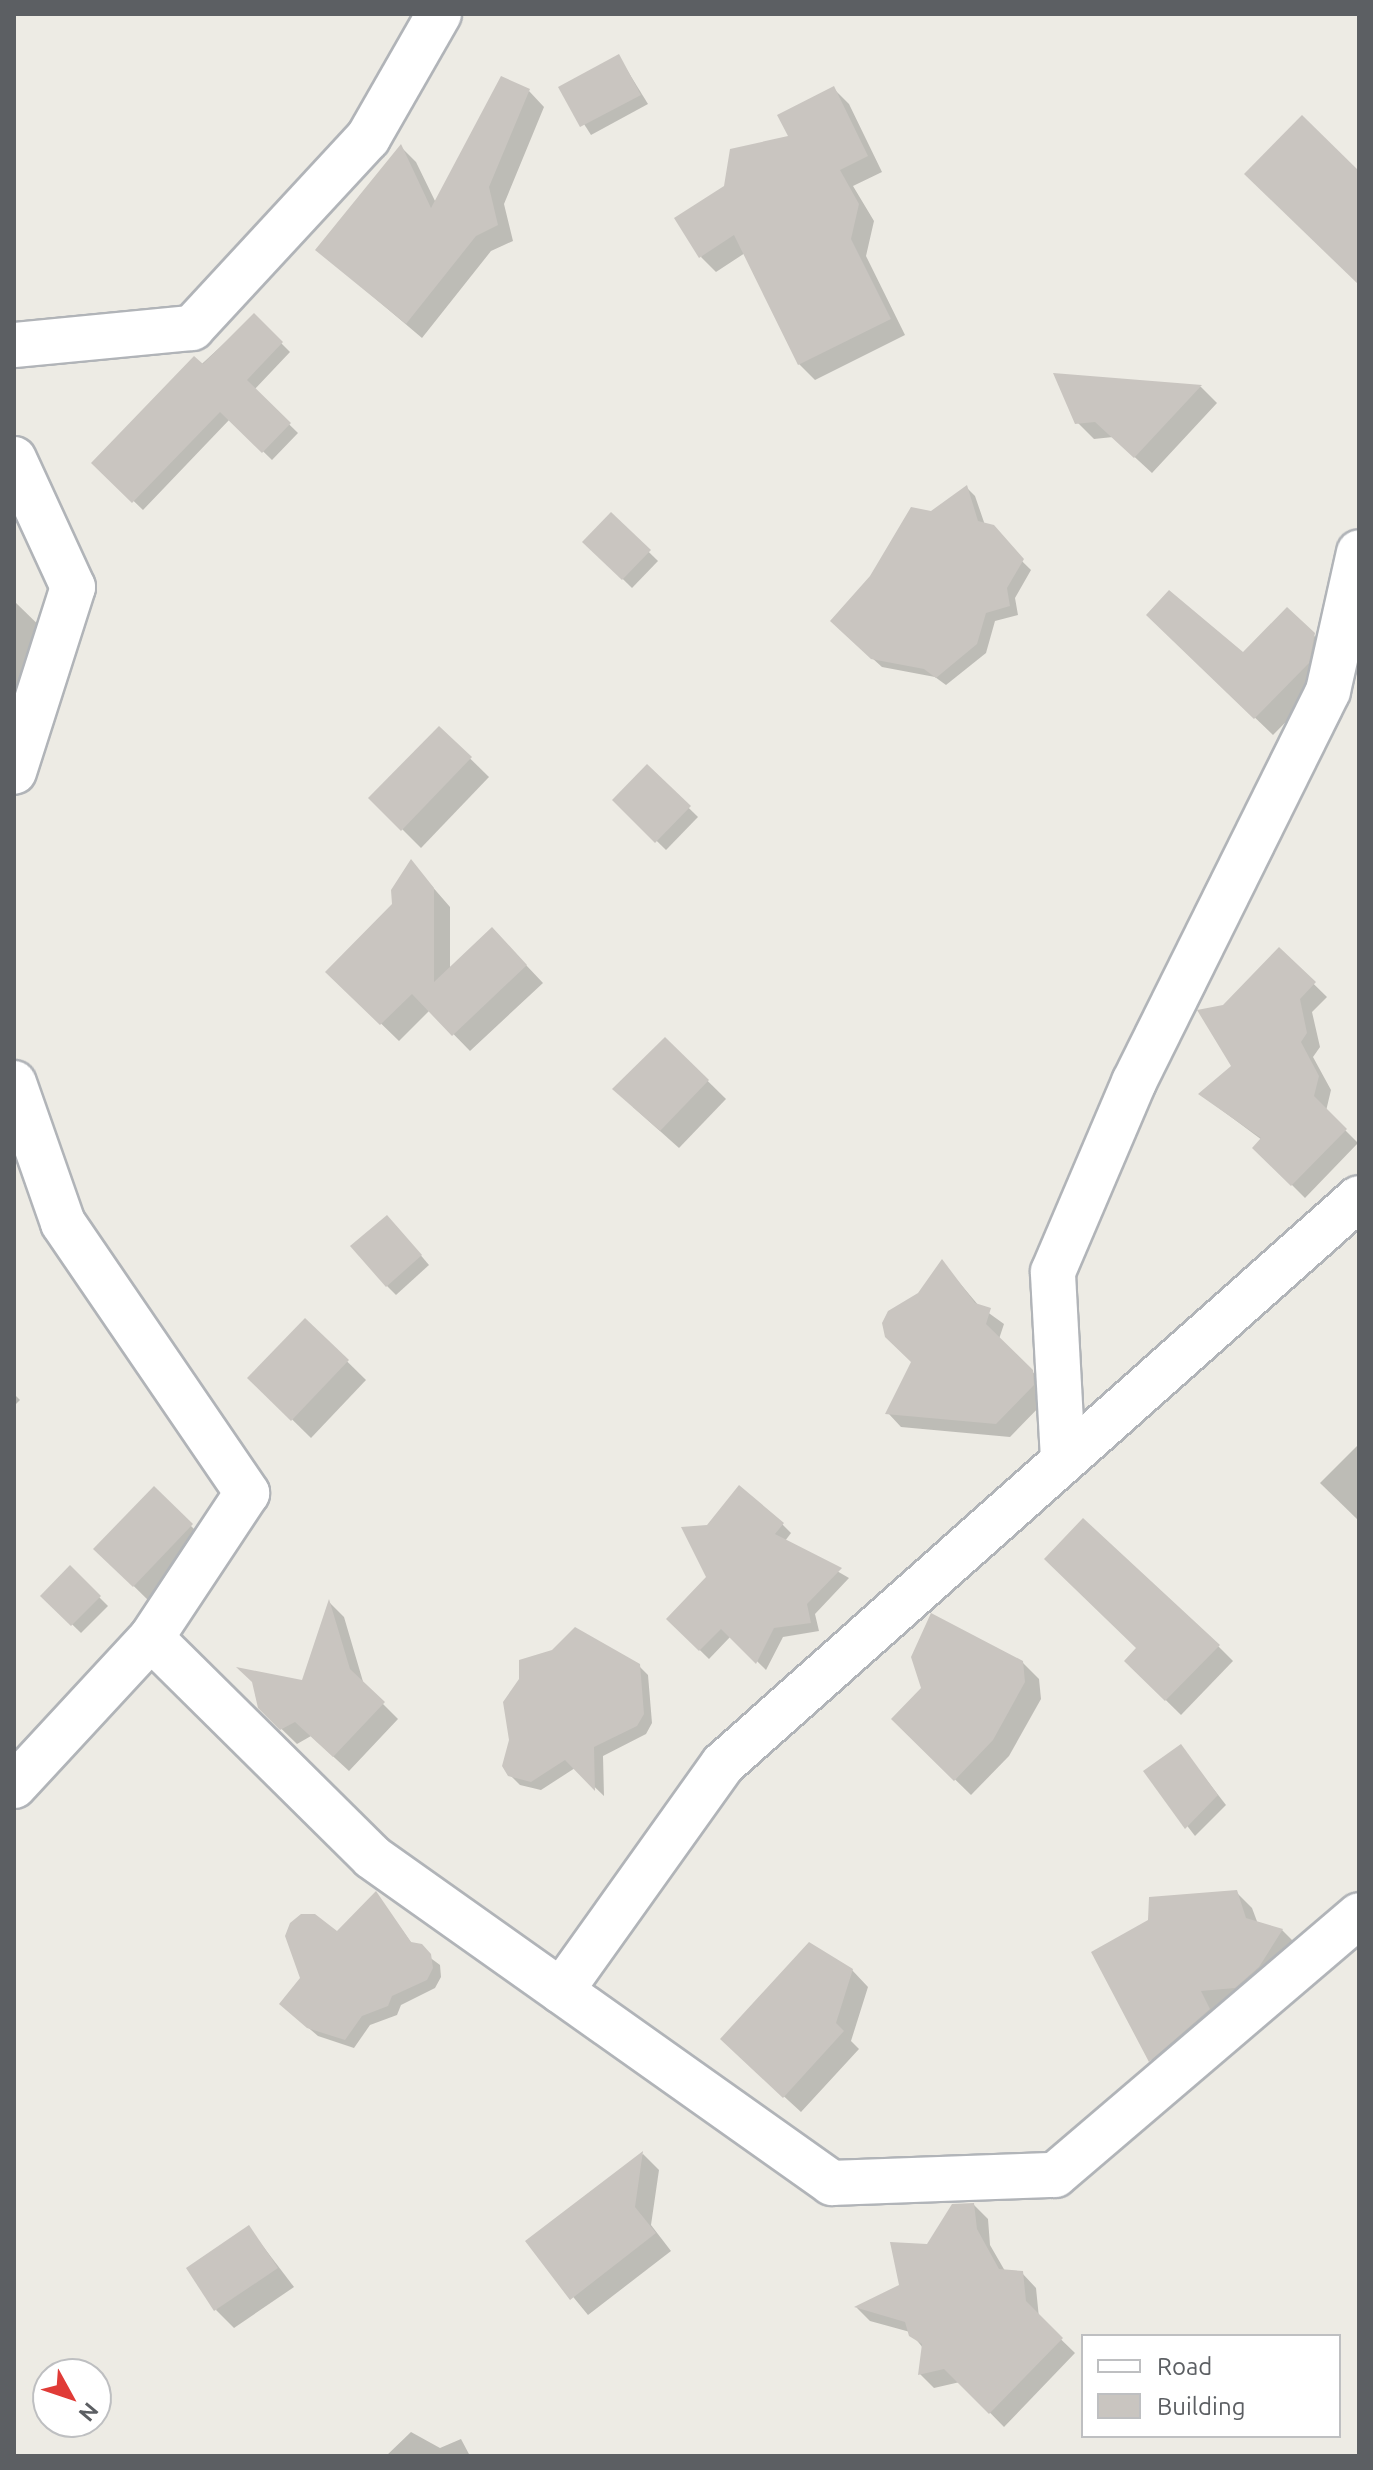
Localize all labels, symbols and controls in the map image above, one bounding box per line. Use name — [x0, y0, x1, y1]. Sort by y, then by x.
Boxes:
legend — [1081, 2334, 1341, 2438]
text: Road — [1157, 2353, 1212, 2380]
north arrow — [32, 2358, 112, 2438]
text: Building — [1157, 2393, 1245, 2420]
text: N — [74, 2398, 104, 2427]

